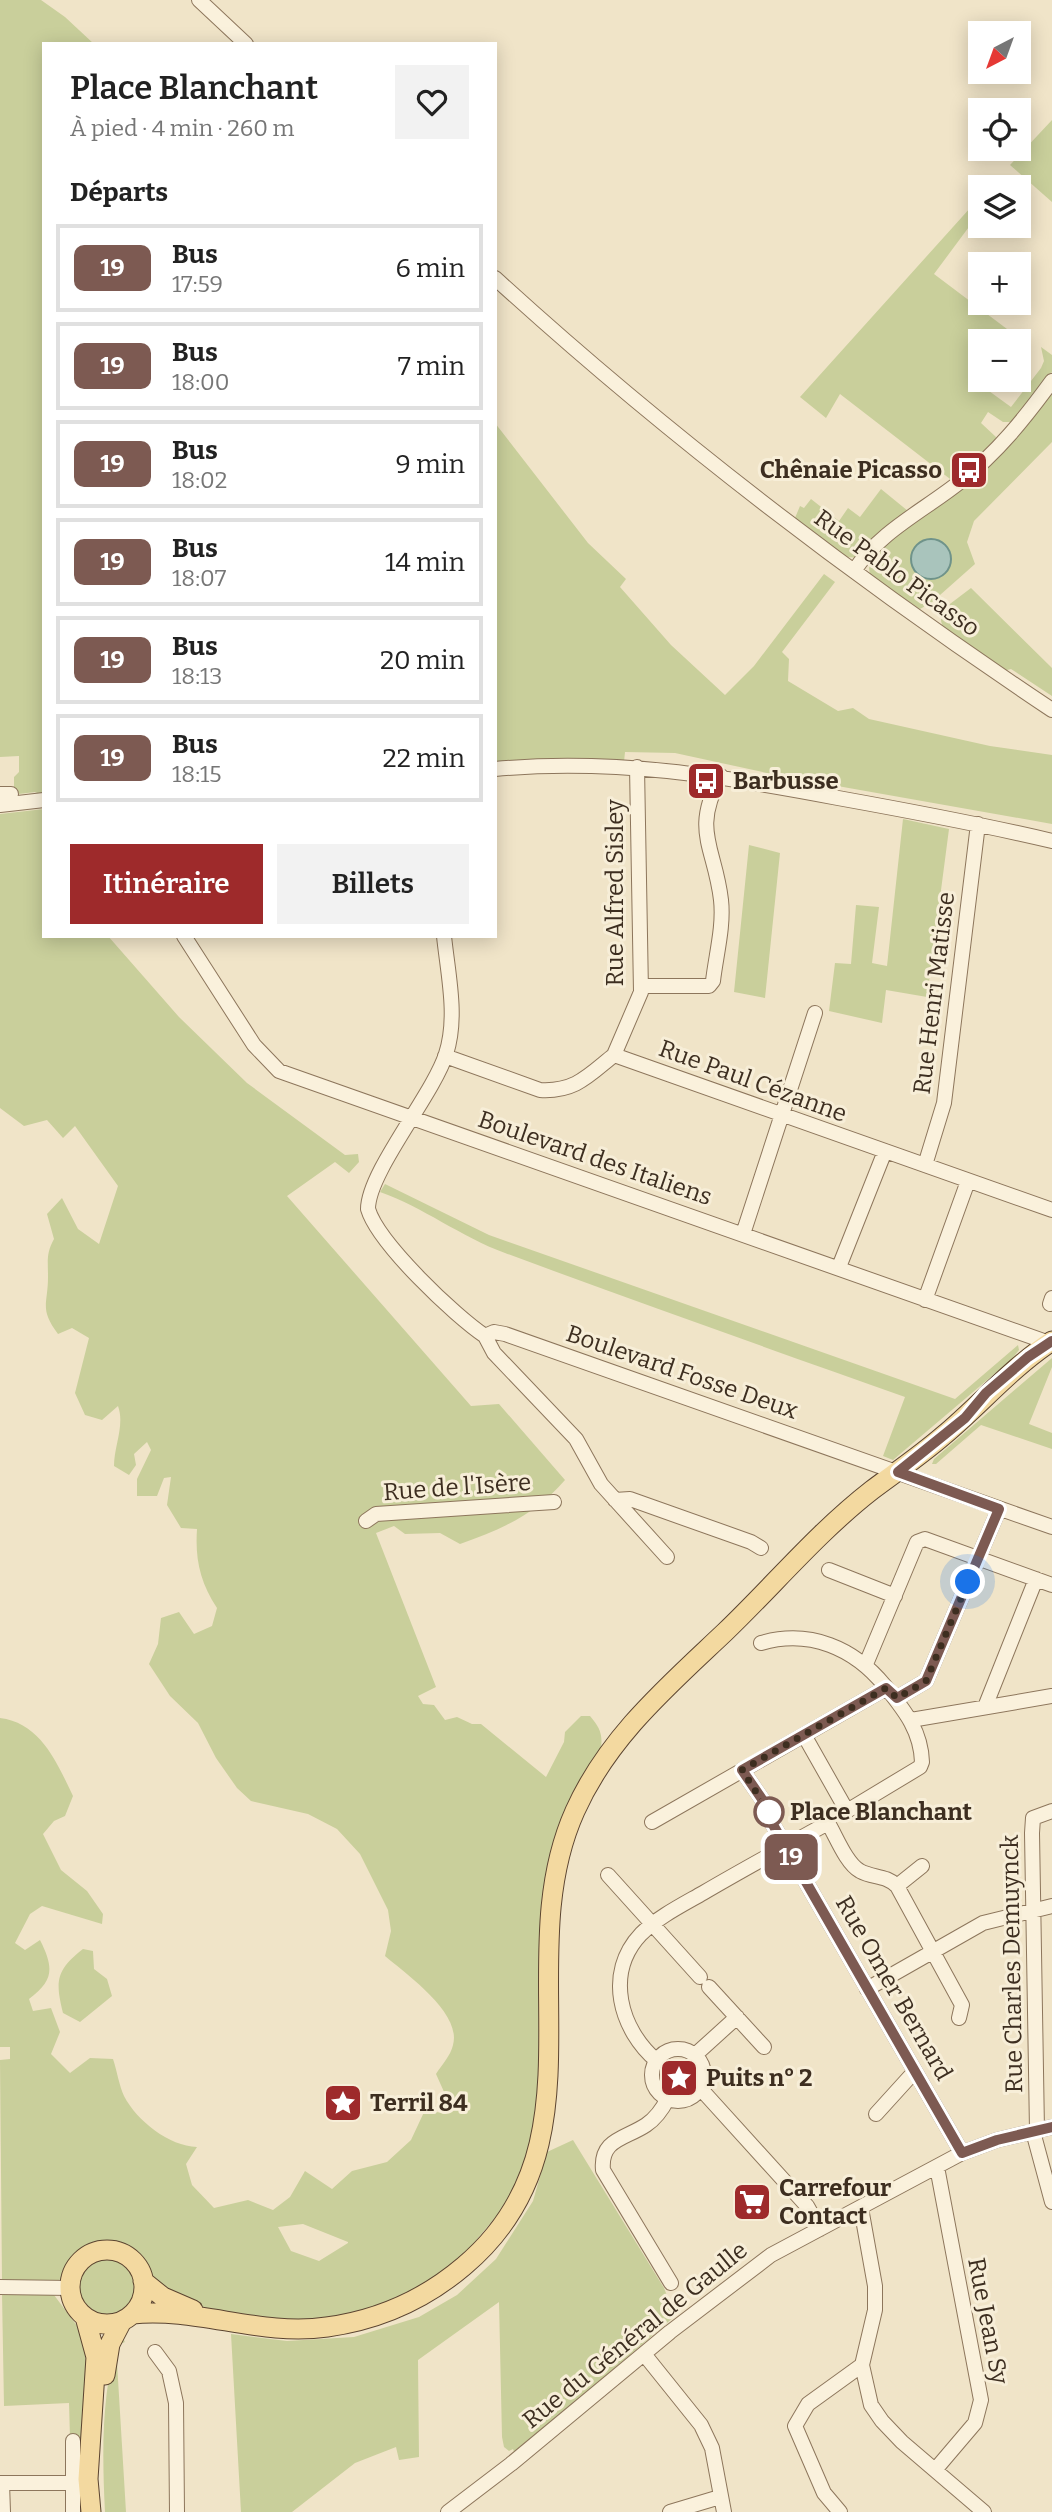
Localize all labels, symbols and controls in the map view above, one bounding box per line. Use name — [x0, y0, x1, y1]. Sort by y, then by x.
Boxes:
north arrow — [968, 21, 1031, 84]
map controls — [968, 21, 1031, 392]
button: heart — [395, 65, 469, 139]
text: Place Blanchant — [70, 68, 318, 108]
button: locate — [968, 98, 1031, 161]
text: À pied · 4 min · 260 m — [70, 114, 294, 142]
button: layers — [968, 175, 1031, 238]
text: Départs — [70, 177, 168, 208]
text: Bus — [172, 239, 218, 270]
button: + — [968, 252, 1031, 315]
text: 6 min — [396, 253, 465, 284]
text: 19 — [100, 254, 125, 282]
text: 17:59 — [172, 270, 223, 298]
button: − — [968, 329, 1031, 392]
text: Bus — [172, 337, 218, 368]
text: 7 min — [398, 351, 465, 382]
text: 19 — [100, 352, 125, 380]
text: 18:00 — [172, 368, 230, 396]
text: Bus — [172, 435, 218, 466]
text: 9 min — [396, 449, 465, 480]
bus stop icon: Chênaie Picasso — [948, 449, 990, 491]
text: 19 — [100, 450, 125, 478]
place label: Chênaie Picasso — [760, 456, 942, 484]
text: 18:02 — [172, 466, 227, 494]
street label: Rue Pablo Picasso — [809, 504, 985, 642]
text: Bus — [172, 533, 218, 564]
text: 14 min — [385, 547, 465, 578]
text: 19 — [100, 548, 125, 576]
text: 18:07 — [172, 564, 226, 592]
text: Bus — [172, 631, 218, 662]
text: 20 min — [380, 645, 465, 676]
text: 19 — [100, 646, 125, 674]
text: 18:13 — [172, 662, 222, 690]
text: Bus — [172, 729, 218, 760]
text: 22 min — [383, 743, 465, 774]
text: 19 — [100, 744, 125, 772]
text: 18:15 — [172, 760, 222, 788]
bus stop icon: Barbusse — [685, 760, 727, 802]
place label: Barbusse — [733, 767, 839, 795]
street label: Rue Alfred Sisley — [601, 799, 629, 987]
button: Itinéraire — [70, 844, 263, 924]
button: Billets — [277, 844, 469, 924]
street label: Rue Henri Matisse — [908, 890, 960, 1096]
street label: Rue Paul Cézanne — [655, 1034, 851, 1128]
street label: Boulevard des Italiens — [474, 1105, 716, 1211]
street label: Boulevard Fosse Deux — [563, 1319, 801, 1425]
street label: Rue de l'Isère — [382, 1468, 532, 1506]
your location — [950, 1564, 985, 1599]
marker: Place Blanchant — [754, 1797, 784, 1827]
place label: Place Blanchant — [790, 1798, 973, 1826]
line badge: 19 — [760, 1834, 822, 1880]
street label: Rue Charles Demuynck — [996, 1834, 1028, 2093]
text: 19 — [779, 1843, 803, 1871]
street label: Rue Omer Bernard — [830, 1891, 958, 2085]
place icon: Puits n° 2 — [658, 2057, 700, 2099]
place label: Puits n° 2 — [706, 2064, 813, 2092]
place icon: Terril 84 — [322, 2082, 364, 2124]
place label: Terril 84 — [370, 2089, 468, 2117]
place label: Carrefour Contact — [779, 2174, 891, 2230]
supermarket icon: Carrefour Contact — [731, 2181, 773, 2223]
street label: Rue du Général de Gaulle — [517, 2236, 753, 2434]
street label: Rue Jean Sy — [962, 2255, 1014, 2387]

